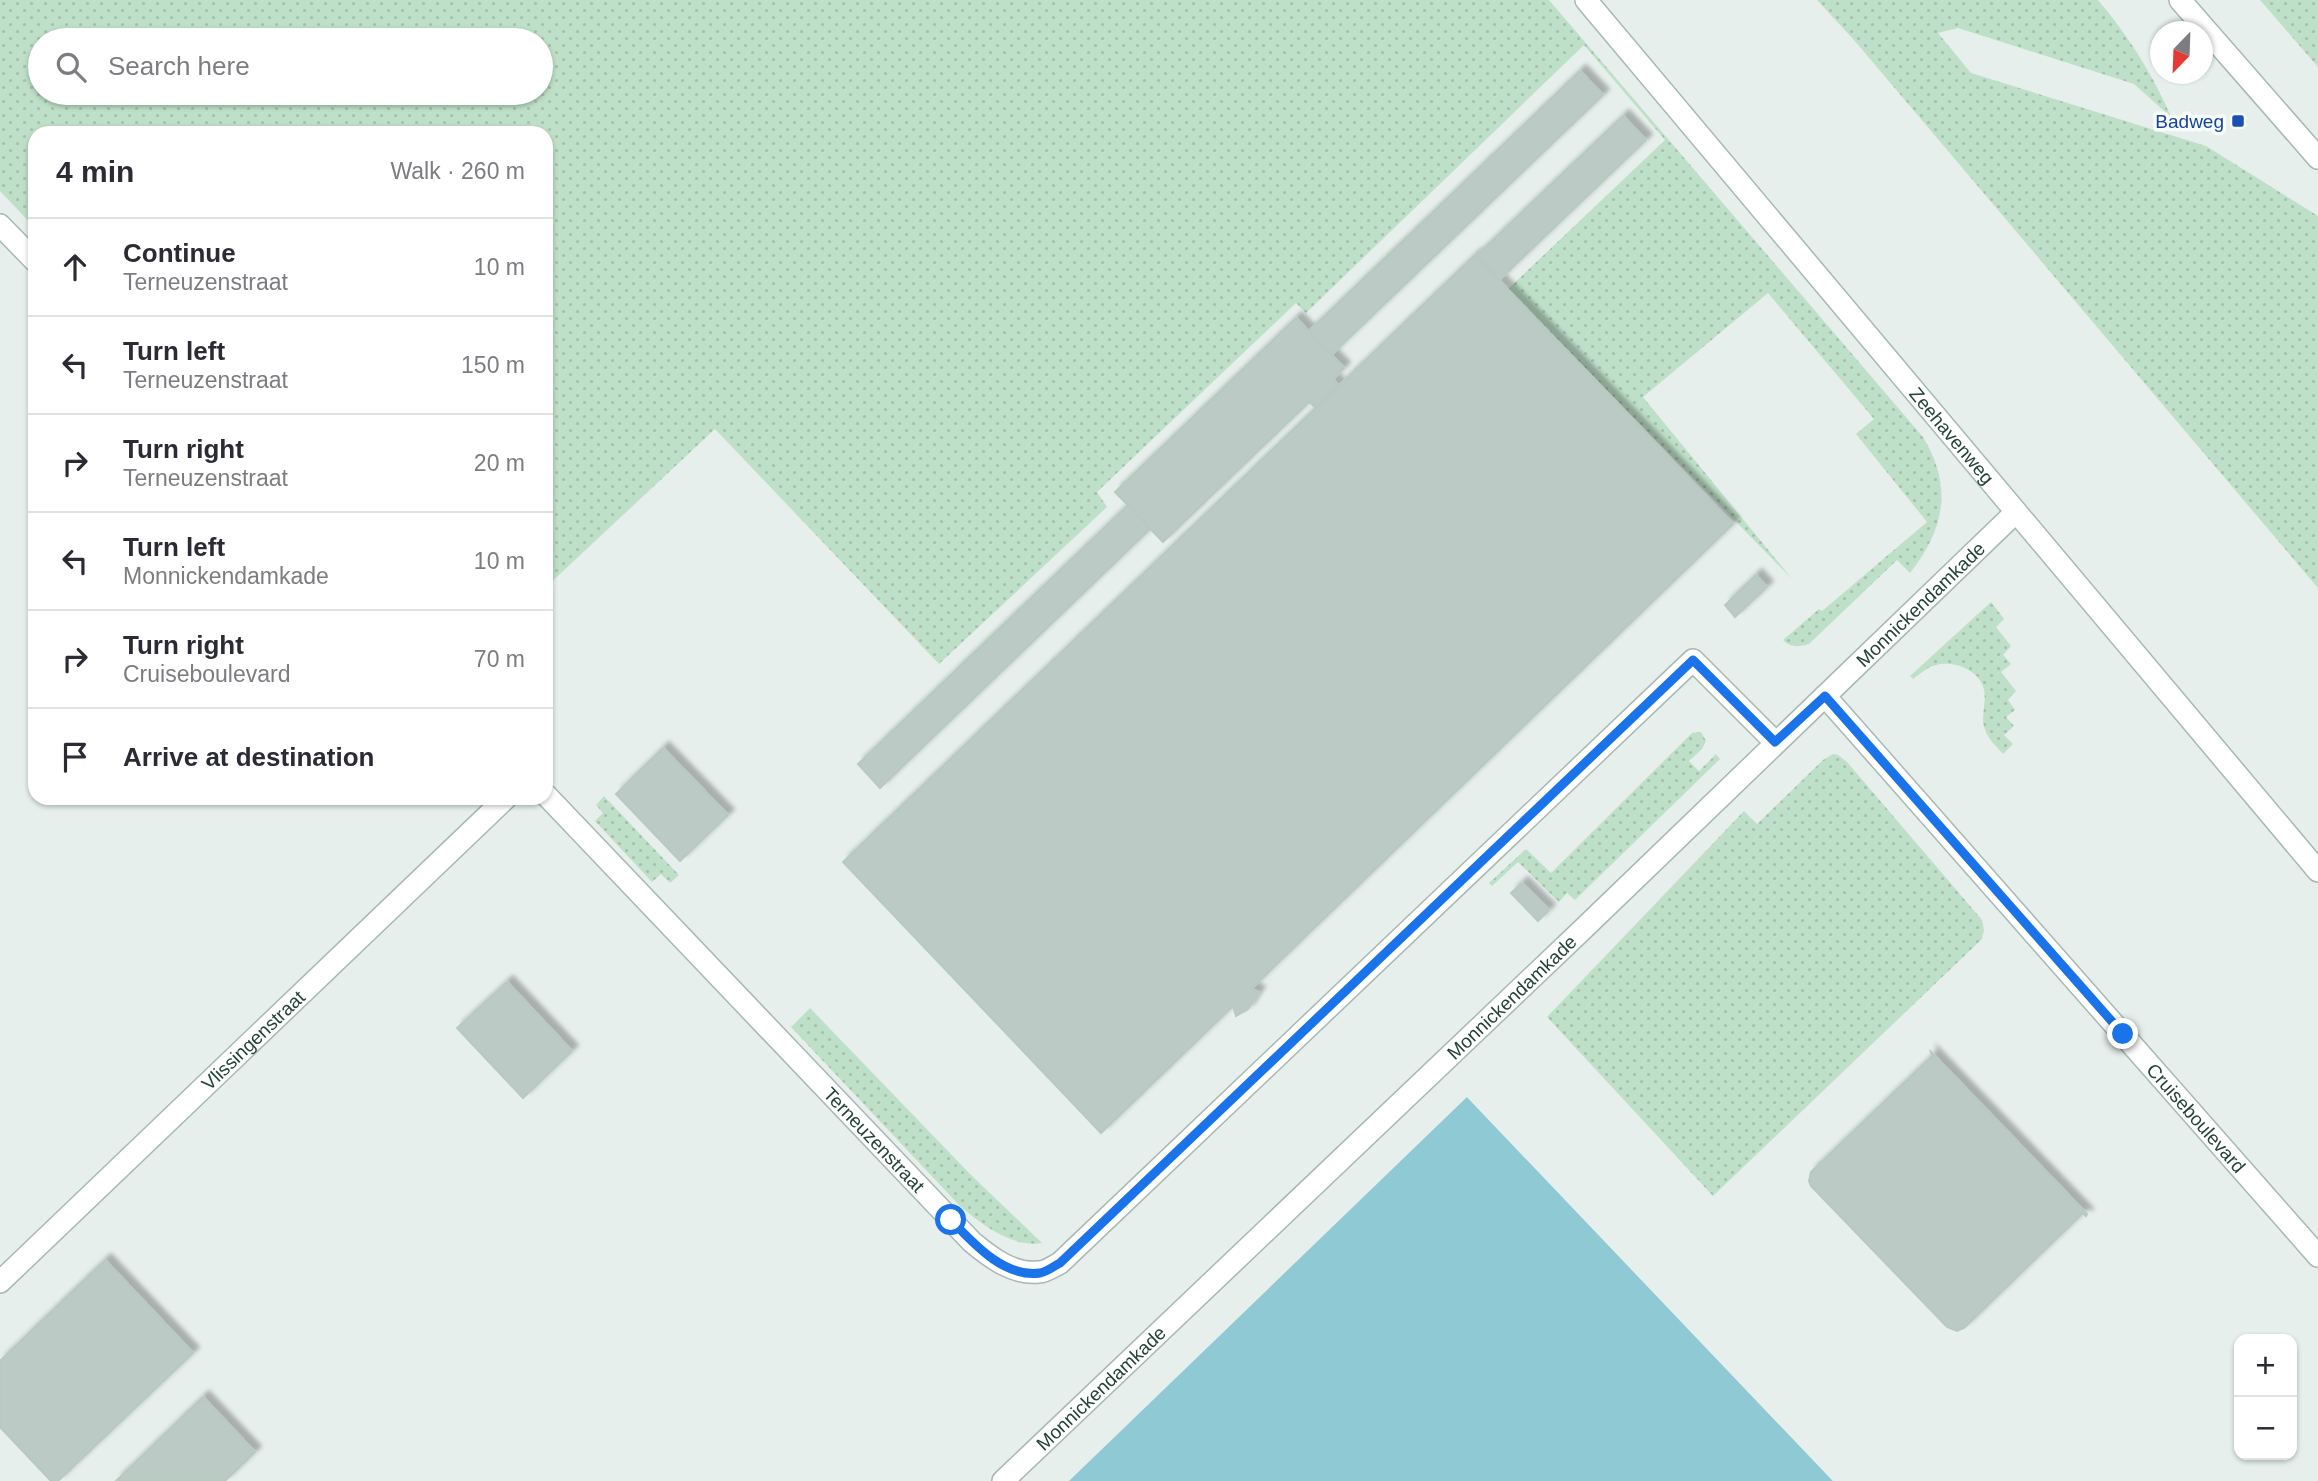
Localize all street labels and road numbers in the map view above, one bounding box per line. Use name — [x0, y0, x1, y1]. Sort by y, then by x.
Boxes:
street label: Zeehavenweg — [1905, 383, 1998, 488]
street label: Monnickendamkade — [1852, 538, 1989, 671]
street label: Monnickendamkade — [1443, 931, 1581, 1064]
street label: Vlissingenstraat — [198, 986, 310, 1094]
street label: Cruiseboulevard — [2142, 1059, 2250, 1177]
street label: Terneuzenstraat — [819, 1083, 929, 1197]
street label: Monnickendamkade — [1032, 1322, 1170, 1455]

